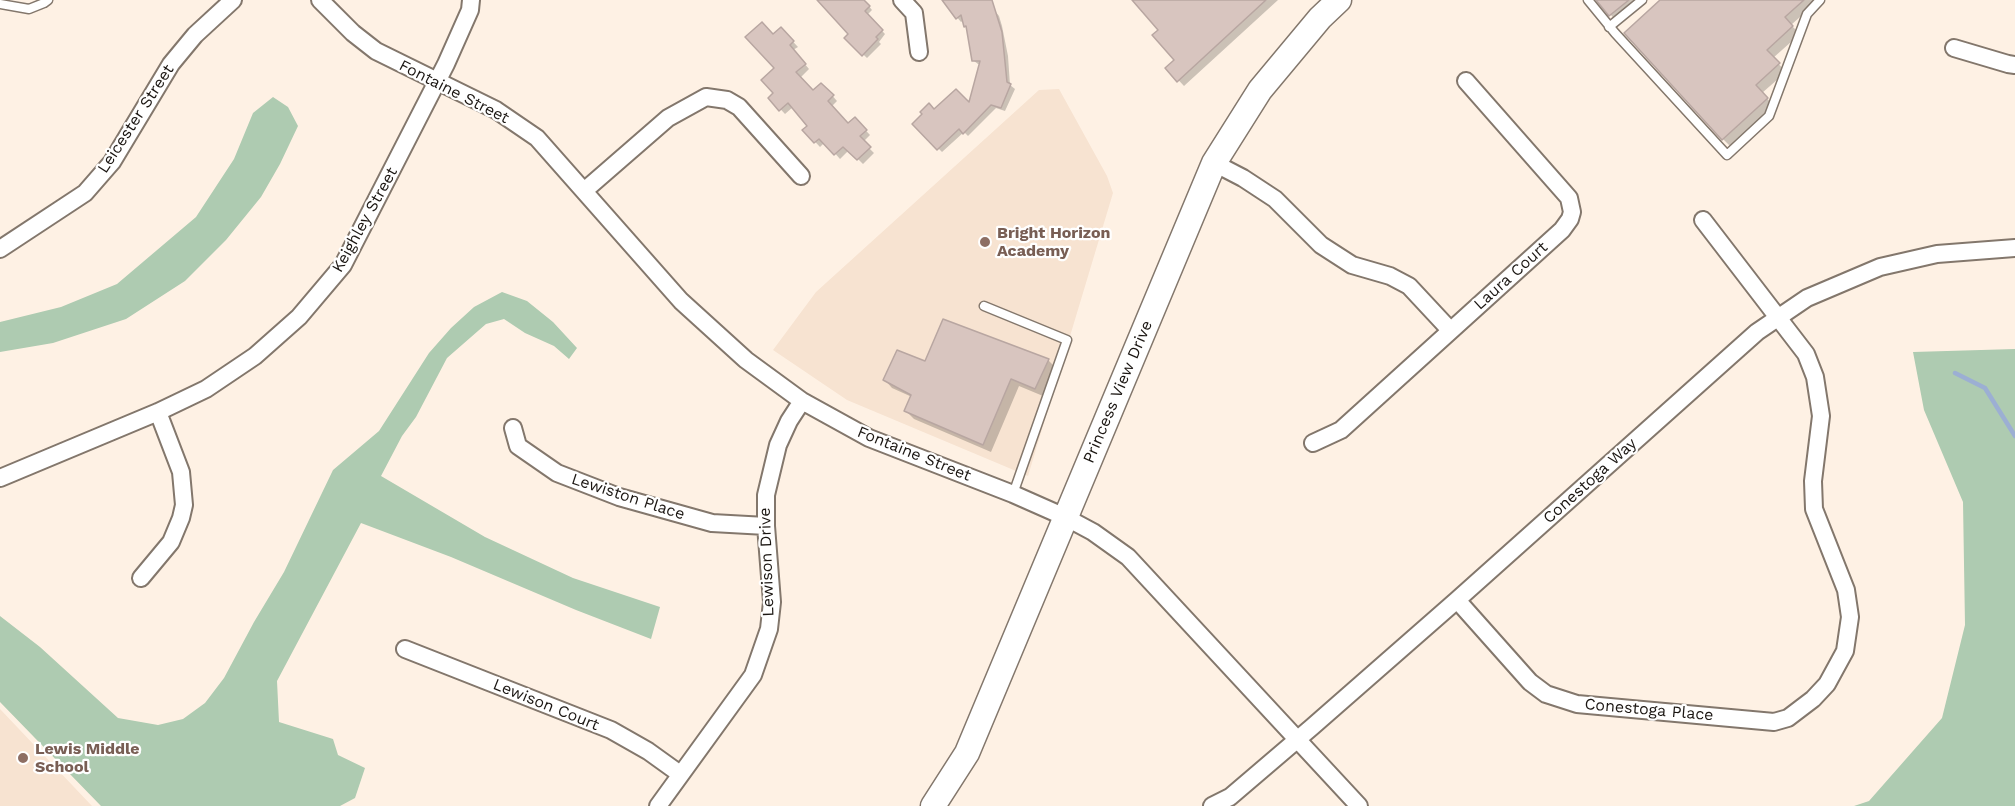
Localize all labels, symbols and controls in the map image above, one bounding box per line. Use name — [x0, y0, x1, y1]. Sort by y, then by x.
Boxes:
street label: Fontaine Street — [396, 56, 512, 128]
street label: Leicester Street — [94, 61, 178, 177]
street label: Keighley Street — [328, 164, 402, 276]
place label: Bright Horizon Academy — [997, 223, 1111, 261]
marker: Bright Horizon Academy — [978, 235, 992, 249]
street label: Laura Court — [1470, 238, 1552, 314]
street label: Princess View Drive — [1079, 318, 1157, 466]
street label: Fontaine Street — [854, 422, 974, 486]
street label: Conestoga Way — [1539, 434, 1641, 528]
street label: Lewiston Place — [569, 470, 687, 524]
street label: Lewison Drive — [756, 507, 778, 617]
street label: Lewison Court — [490, 675, 602, 735]
street label: Conestoga Place — [1584, 695, 1714, 725]
place label: Lewis Middle School — [35, 739, 140, 777]
marker: Lewis Middle School — [16, 751, 30, 765]

